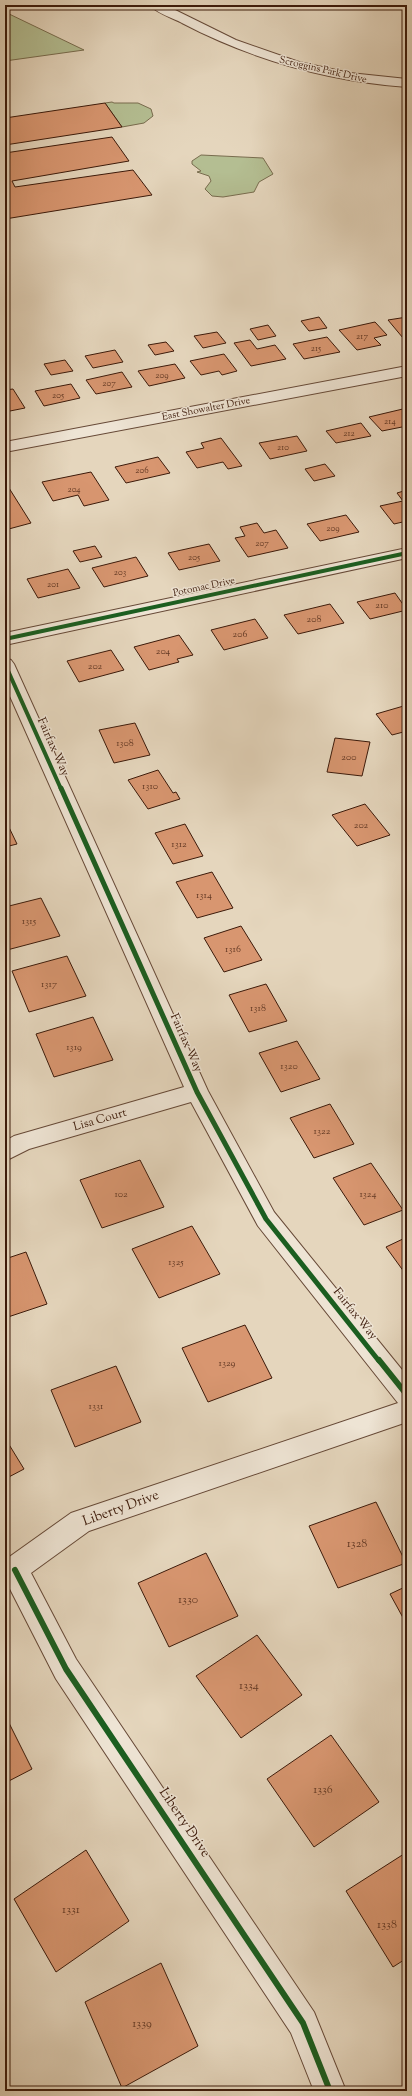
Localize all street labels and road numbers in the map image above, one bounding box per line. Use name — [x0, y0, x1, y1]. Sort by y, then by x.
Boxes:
street label: Scroggins Park Drive — [278, 53, 369, 87]
street label: East Showalter Drive — [160, 393, 252, 425]
street label: Potomac Drive — [172, 573, 237, 601]
street label: Fairfax Way — [32, 715, 74, 779]
street label: Fairfax Way — [165, 1011, 207, 1075]
street label: Lisa Court — [71, 1104, 129, 1136]
street label: Fairfax Way — [328, 1284, 382, 1344]
street label: Liberty Drive — [80, 1486, 162, 1532]
street label: Liberty Drive — [153, 1784, 215, 1862]

